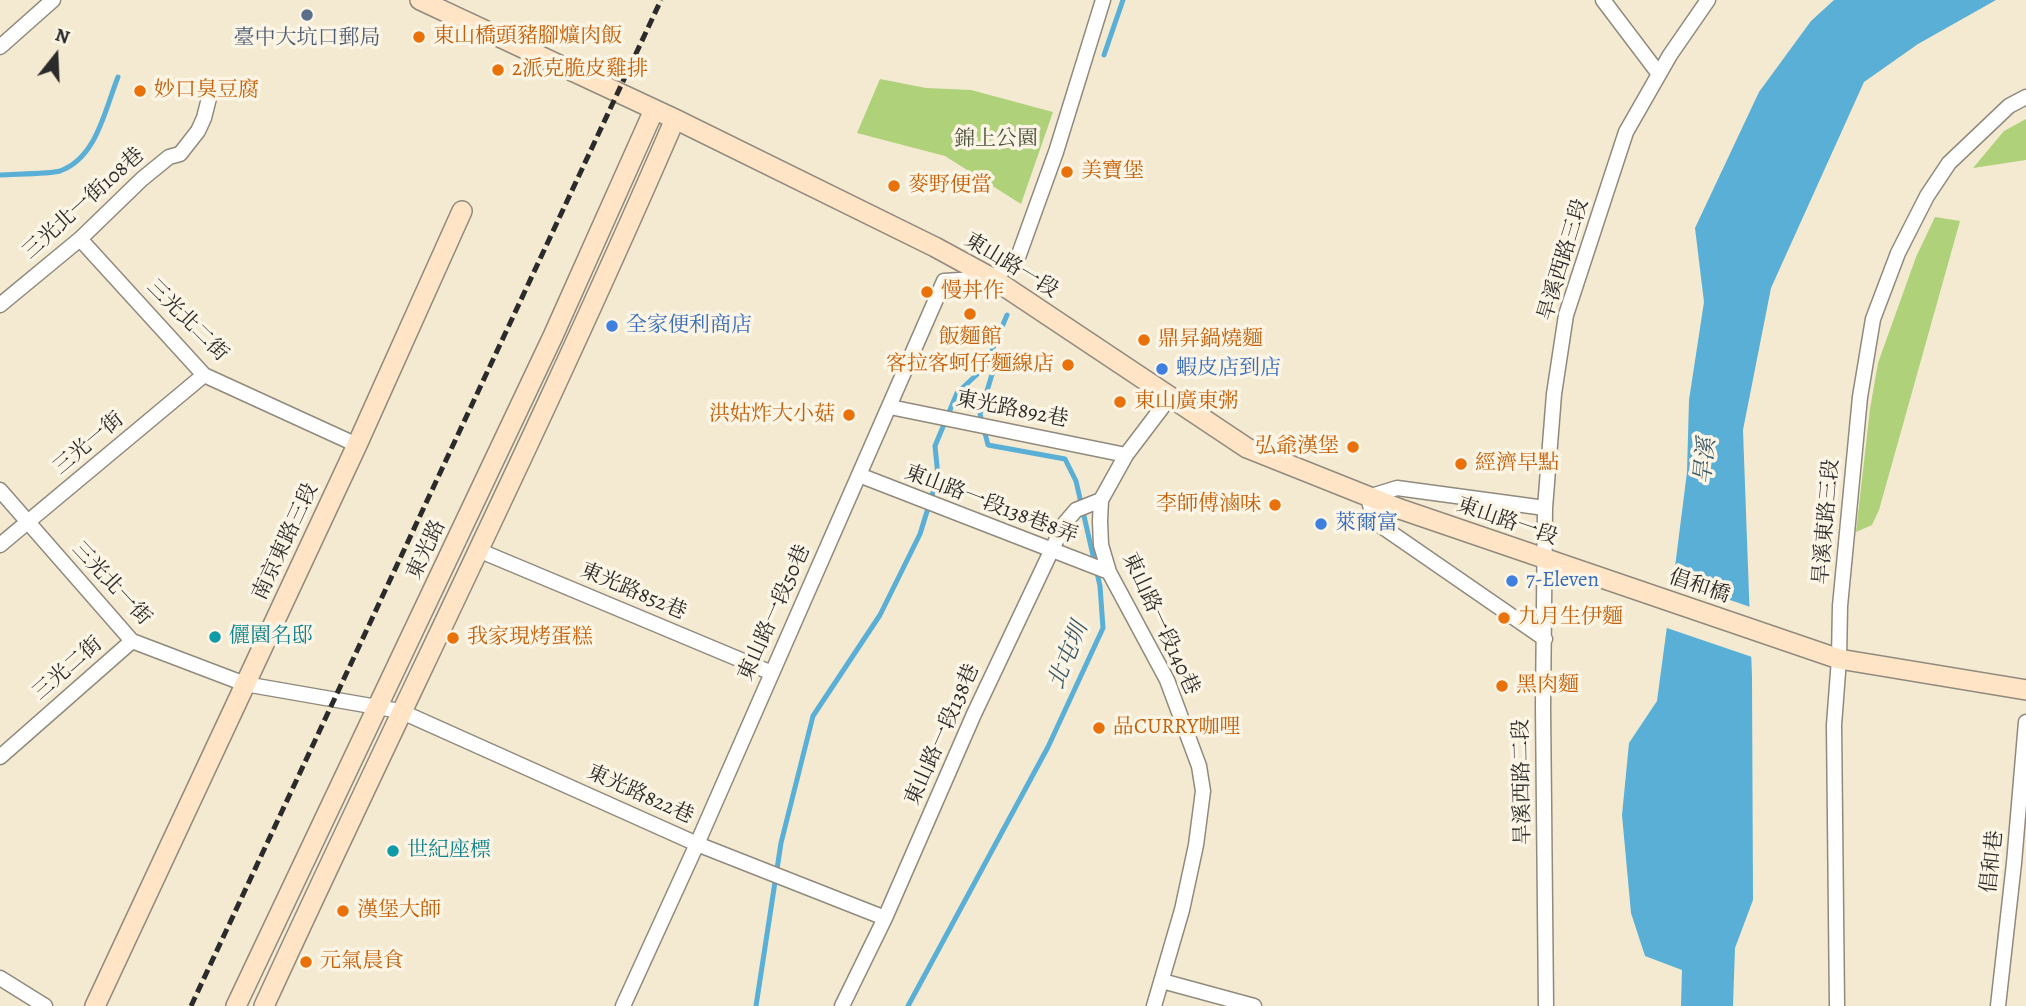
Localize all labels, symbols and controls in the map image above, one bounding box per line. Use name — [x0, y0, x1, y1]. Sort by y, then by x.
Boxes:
marker: 臺中大坑口郵局 — [299, 7, 315, 23]
north arrow — [21, 21, 91, 91]
text: N — [52, 22, 73, 51]
place label: 東山橋頭豬腳爌肉飯 — [433, 24, 622, 50]
place label: 臺中大坑口郵局 — [234, 26, 380, 52]
marker: 東山橋頭豬腳爌肉飯 — [411, 29, 427, 45]
place label: 2派克脆皮雞排 — [512, 57, 648, 83]
marker: 2派克脆皮雞排 — [490, 62, 506, 78]
place label: 妙口臭豆腐 — [154, 78, 259, 104]
marker: 妙口臭豆腐 — [132, 83, 148, 99]
park label: 錦上公園 — [954, 127, 1038, 153]
street label: 三光北一街108巷 — [18, 143, 150, 265]
place label: 美寶堡 — [1081, 159, 1144, 185]
marker: 美寶堡 — [1059, 164, 1075, 180]
place label: 麥野便當 — [908, 173, 992, 199]
marker: 麥野便當 — [886, 178, 902, 194]
street label: 旱溪西路三段 — [1534, 196, 1594, 324]
street label: 東山路一段 — [960, 228, 1062, 304]
street label: 三光北二街 — [141, 275, 233, 367]
place label: 慢丼作 — [941, 279, 1004, 305]
marker: 慢丼作 — [919, 284, 935, 300]
marker: 飯麵館 — [962, 306, 978, 322]
place label: 全家便利商店 — [626, 313, 752, 339]
marker: 全家便利商店 — [604, 318, 620, 334]
place label: 飯麵館 — [939, 325, 1001, 351]
place label: 鼎昇鍋燒麵 — [1158, 327, 1263, 353]
marker: 鼎昇鍋燒麵 — [1136, 332, 1152, 348]
place label: 客拉客蚵仔麵線店 — [886, 352, 1054, 378]
place label: 蝦皮店到店 — [1176, 356, 1281, 382]
marker: 客拉客蚵仔麵線店 — [1060, 357, 1076, 373]
marker: 蝦皮店到店 — [1154, 361, 1170, 377]
street label: 東光路892巷 — [954, 387, 1070, 433]
place label: 東山廣東粥 — [1134, 389, 1239, 415]
marker: 東山廣東粥 — [1112, 394, 1128, 410]
place label: 洪姑炸大小菇 — [709, 402, 835, 428]
street label: 三光一街 — [49, 407, 129, 481]
marker: 洪姑炸大小菇 — [841, 407, 857, 423]
place label: 弘爺漢堡 — [1255, 434, 1339, 460]
water label: 旱溪 — [1690, 437, 1722, 485]
marker: 弘爺漢堡 — [1345, 439, 1361, 455]
place label: 經濟早點 — [1475, 451, 1559, 477]
marker: 經濟早點 — [1453, 456, 1469, 472]
street label: 旱溪東路三段 — [1809, 458, 1845, 586]
street label: 東山路一段138巷8弄 — [901, 460, 1081, 550]
street label: 南京東路三段 — [248, 480, 324, 604]
place label: 李師傅滷味 — [1156, 492, 1261, 518]
street label: 東山路一段 — [1453, 493, 1561, 551]
marker: 李師傅滷味 — [1267, 497, 1283, 513]
place label: 萊爾富 — [1335, 511, 1398, 537]
street label: 東光路 — [402, 516, 452, 584]
marker: 萊爾富 — [1313, 516, 1329, 532]
street label: 三光北一街 — [66, 537, 156, 631]
street label: 東山路一段50巷 — [734, 541, 816, 685]
street label: 東山路一段140巷 — [1116, 549, 1204, 699]
street label: 東光路852巷 — [576, 558, 690, 626]
street label: 倡和橋 — [1665, 565, 1733, 609]
place label: 7-Eleven — [1526, 568, 1599, 594]
marker: 7-Eleven — [1504, 573, 1520, 589]
place label: 九月生伊麵 — [1518, 605, 1623, 631]
marker: 九月生伊麵 — [1496, 610, 1512, 626]
water label: 北屯圳 — [1043, 619, 1095, 693]
place label: 儷園名邸 — [229, 624, 313, 650]
place label: 我家現烤蛋糕 — [467, 625, 593, 651]
marker: 儷園名邸 — [207, 629, 223, 645]
marker: 我家現烤蛋糕 — [445, 630, 461, 646]
street label: 三光二街 — [28, 632, 108, 706]
street label: 東山路一段138巷 — [901, 660, 985, 810]
place label: 黑肉麵 — [1516, 673, 1579, 699]
marker: 黑肉麵 — [1494, 678, 1510, 694]
place label: 品CURRY咖哩 — [1113, 715, 1240, 741]
street label: 旱溪西路二段 — [1509, 719, 1537, 845]
marker: 品CURRY咖哩 — [1091, 720, 1107, 736]
street label: 東光路822巷 — [583, 760, 697, 830]
street label: 倡和巷 — [1977, 829, 2009, 895]
place label: 世紀座標 — [407, 838, 491, 864]
marker: 世紀座標 — [385, 843, 401, 859]
place label: 漢堡大師 — [357, 898, 441, 924]
marker: 漢堡大師 — [335, 903, 351, 919]
place label: 元氣晨食 — [320, 949, 404, 975]
marker: 元氣晨食 — [298, 954, 314, 970]

